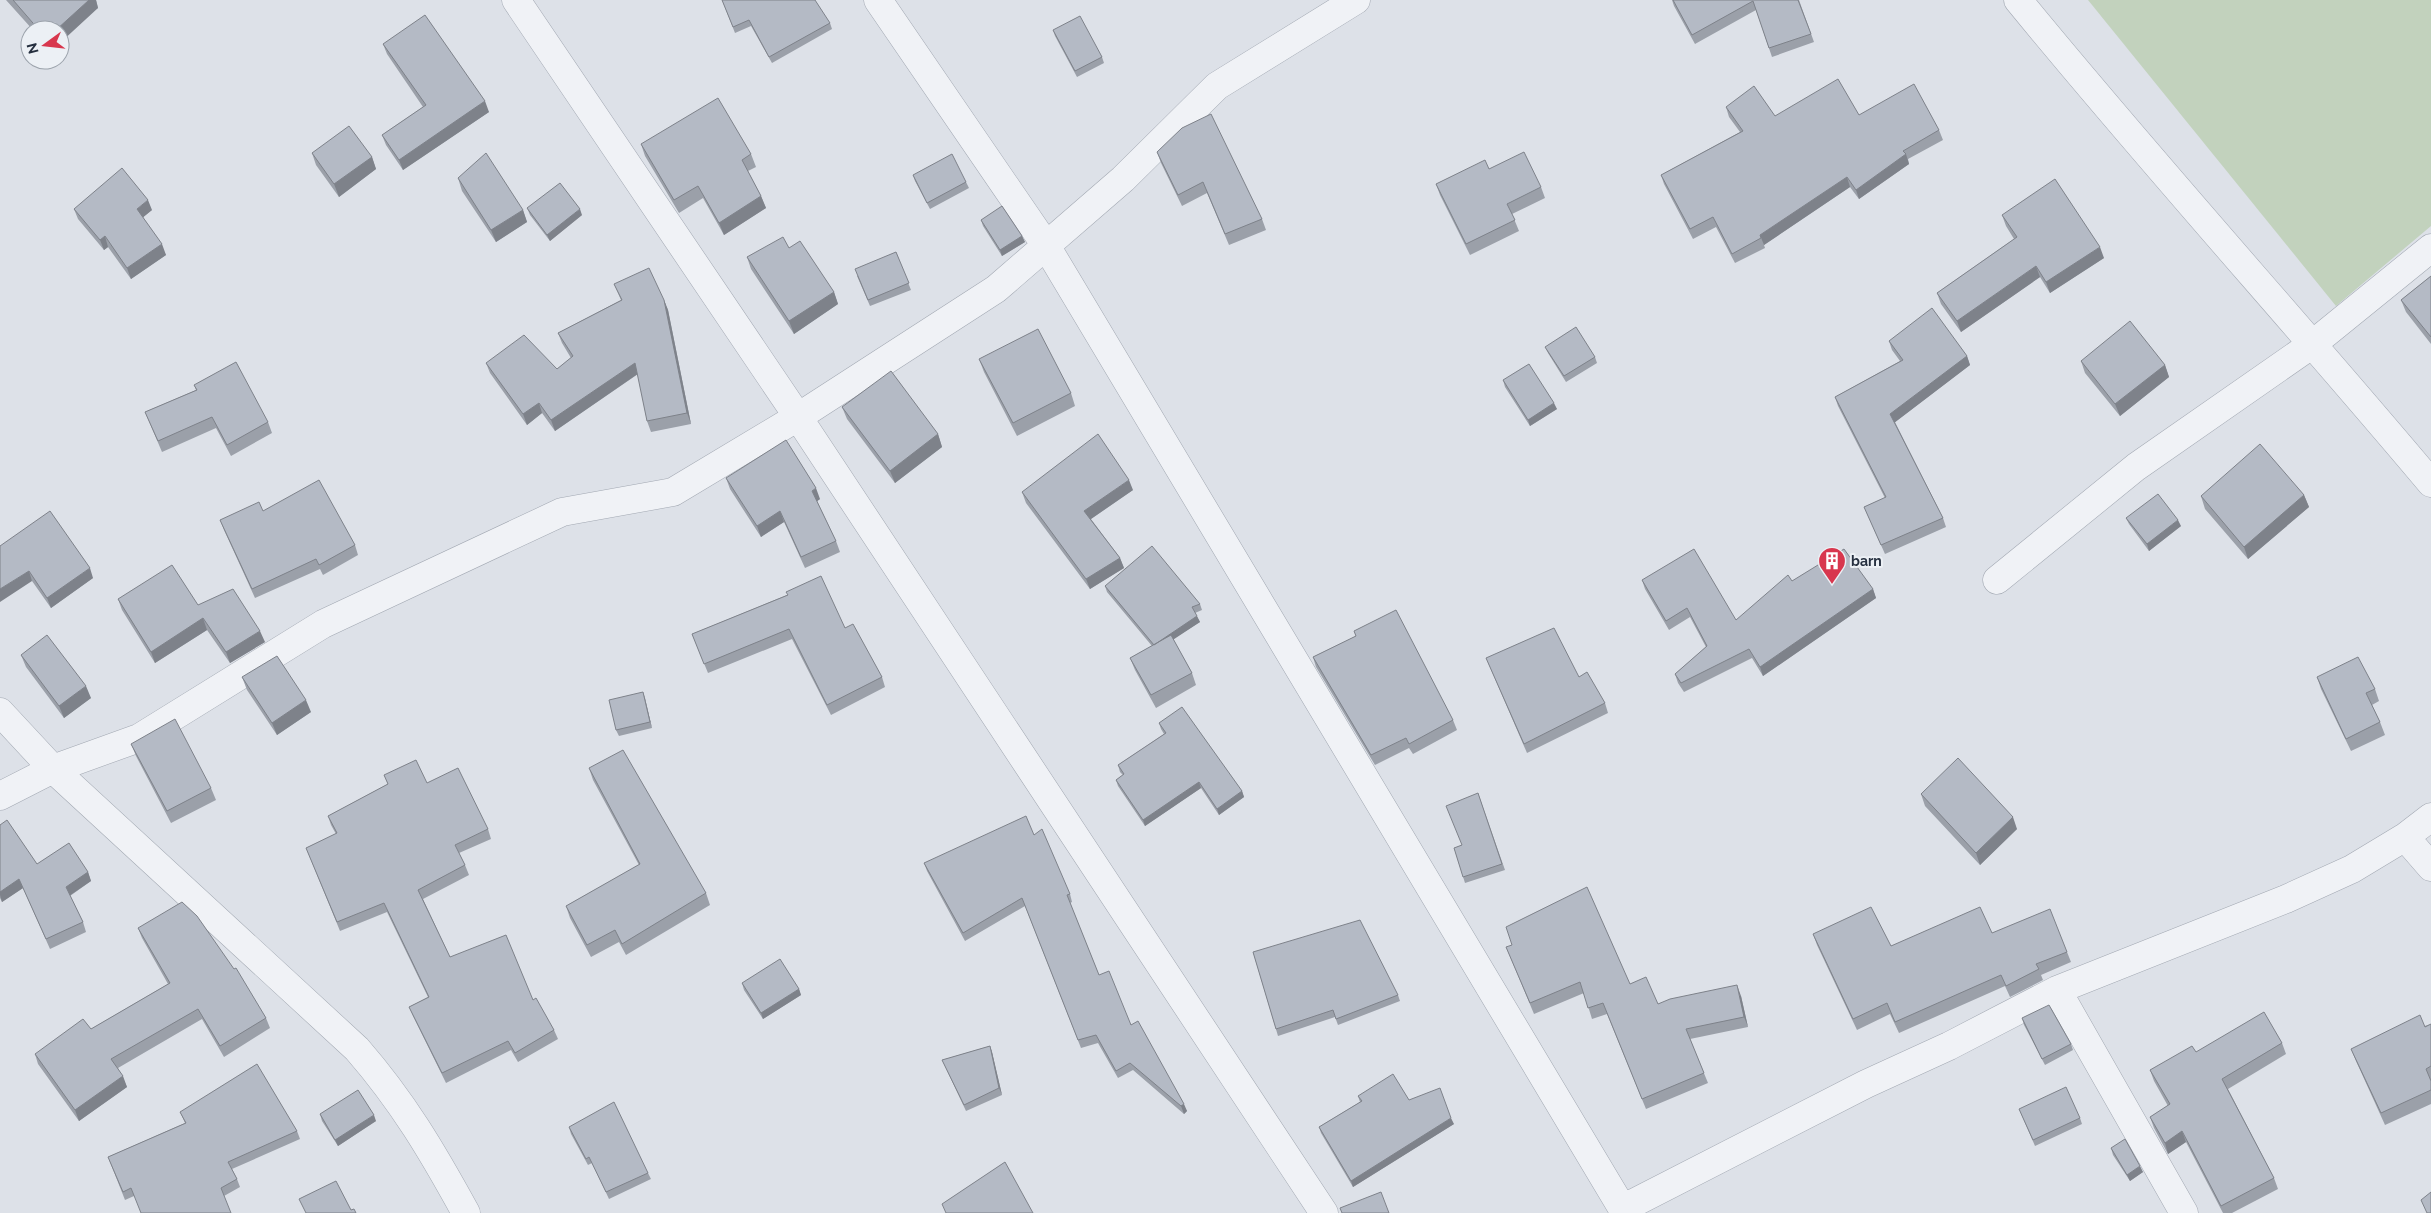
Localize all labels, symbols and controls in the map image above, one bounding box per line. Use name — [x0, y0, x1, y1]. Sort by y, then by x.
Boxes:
north arrow — [20, 20, 70, 70]
text: N — [23, 41, 42, 56]
building icon: barn — [1817, 546, 1847, 585]
place label: barn — [1851, 553, 1882, 569]

